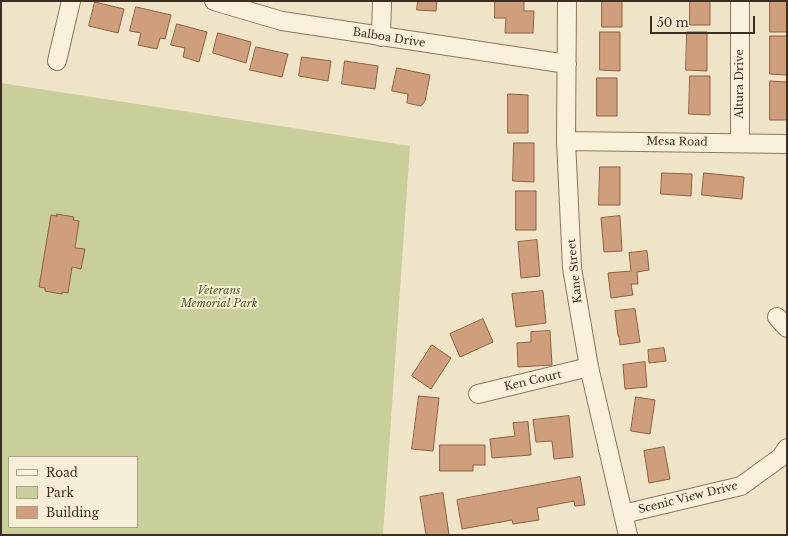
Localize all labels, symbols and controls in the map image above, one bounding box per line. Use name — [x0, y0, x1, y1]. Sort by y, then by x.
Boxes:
scale bar — [652, 8, 757, 34]
text: 50 m — [657, 15, 689, 30]
street label: Balboa Drive — [352, 26, 426, 50]
street label: Altura Drive — [733, 49, 747, 119]
street label: Mesa Road — [646, 135, 708, 149]
street label: Kane Street — [565, 238, 585, 304]
park label: Veterans Memorial Park — [181, 284, 257, 310]
street label: Ken Court — [503, 368, 563, 394]
legend — [8, 456, 138, 528]
text: Road — [46, 465, 78, 480]
street label: Scenic View Drive — [637, 479, 739, 517]
text: Park — [46, 485, 74, 500]
text: Building — [46, 505, 99, 520]

